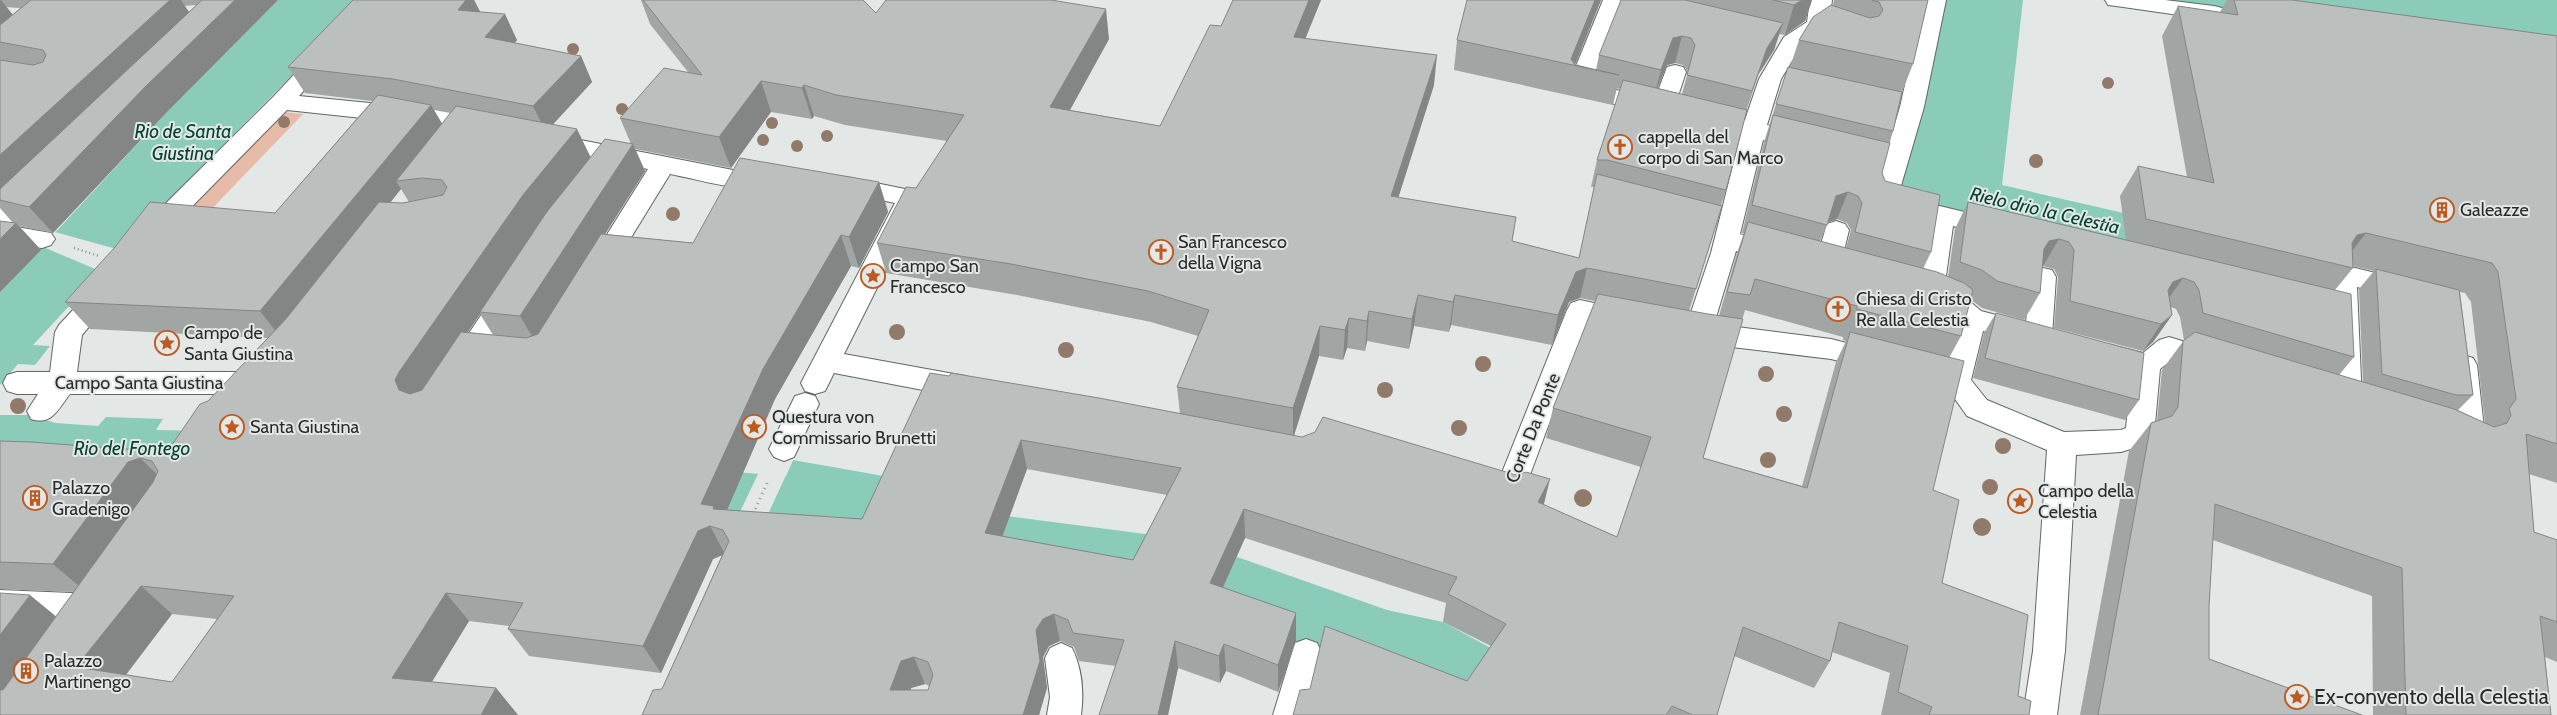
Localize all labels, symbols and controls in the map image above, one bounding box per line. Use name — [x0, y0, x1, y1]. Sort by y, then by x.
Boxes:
water label: Rio de Santa Giustina — [135, 120, 231, 165]
place label: cappella del corpo di San Marco — [1638, 126, 1783, 169]
church icon: cappella del corpo di San Marco — [1607, 134, 1633, 160]
water label: Rielo drio la Celestia — [1968, 182, 2122, 239]
building icon: Galeazze — [2429, 197, 2455, 223]
place label: Galeazze — [2460, 199, 2529, 221]
place label: San Francesco della Vigna — [1178, 231, 1287, 274]
church icon: San Francesco della Vigna — [1148, 239, 1174, 265]
place label: Campo San Francesco — [890, 255, 979, 298]
place icon: Campo San Francesco — [860, 263, 886, 289]
place label: Chiesa di Cristo Re alla Celestia — [1856, 288, 1972, 331]
church icon: Chiesa di Cristo Re alla Celestia — [1825, 296, 1851, 322]
place label: Campo de Santa Giustina — [184, 322, 293, 365]
place icon: Campo de Santa Giustina — [154, 330, 180, 356]
street label: Corte Da Ponte — [1501, 370, 1565, 486]
street label: Campo Santa Giustina — [55, 372, 224, 394]
place label: Questura von Commissario Brunetti — [772, 406, 936, 449]
place icon: Santa Giustina — [219, 414, 245, 440]
place icon: Questura von Commissario Brunetti — [741, 414, 767, 440]
place label: Santa Giustina — [250, 416, 359, 438]
water label: Rio del Fontego — [74, 437, 190, 460]
place label: Palazzo Gradenigo — [52, 477, 130, 520]
place label: Campo della Celestia — [2038, 480, 2134, 523]
building icon: Palazzo Gradenigo — [22, 485, 48, 511]
place icon: Campo della Celestia — [2007, 488, 2033, 514]
place label: Palazzo Martinengo — [44, 650, 131, 693]
building icon: Palazzo Martinengo — [13, 658, 39, 684]
place icon: Ex-convento della Celestia — [2284, 684, 2310, 710]
place label: Ex-convento della Celestia — [2314, 684, 2549, 709]

